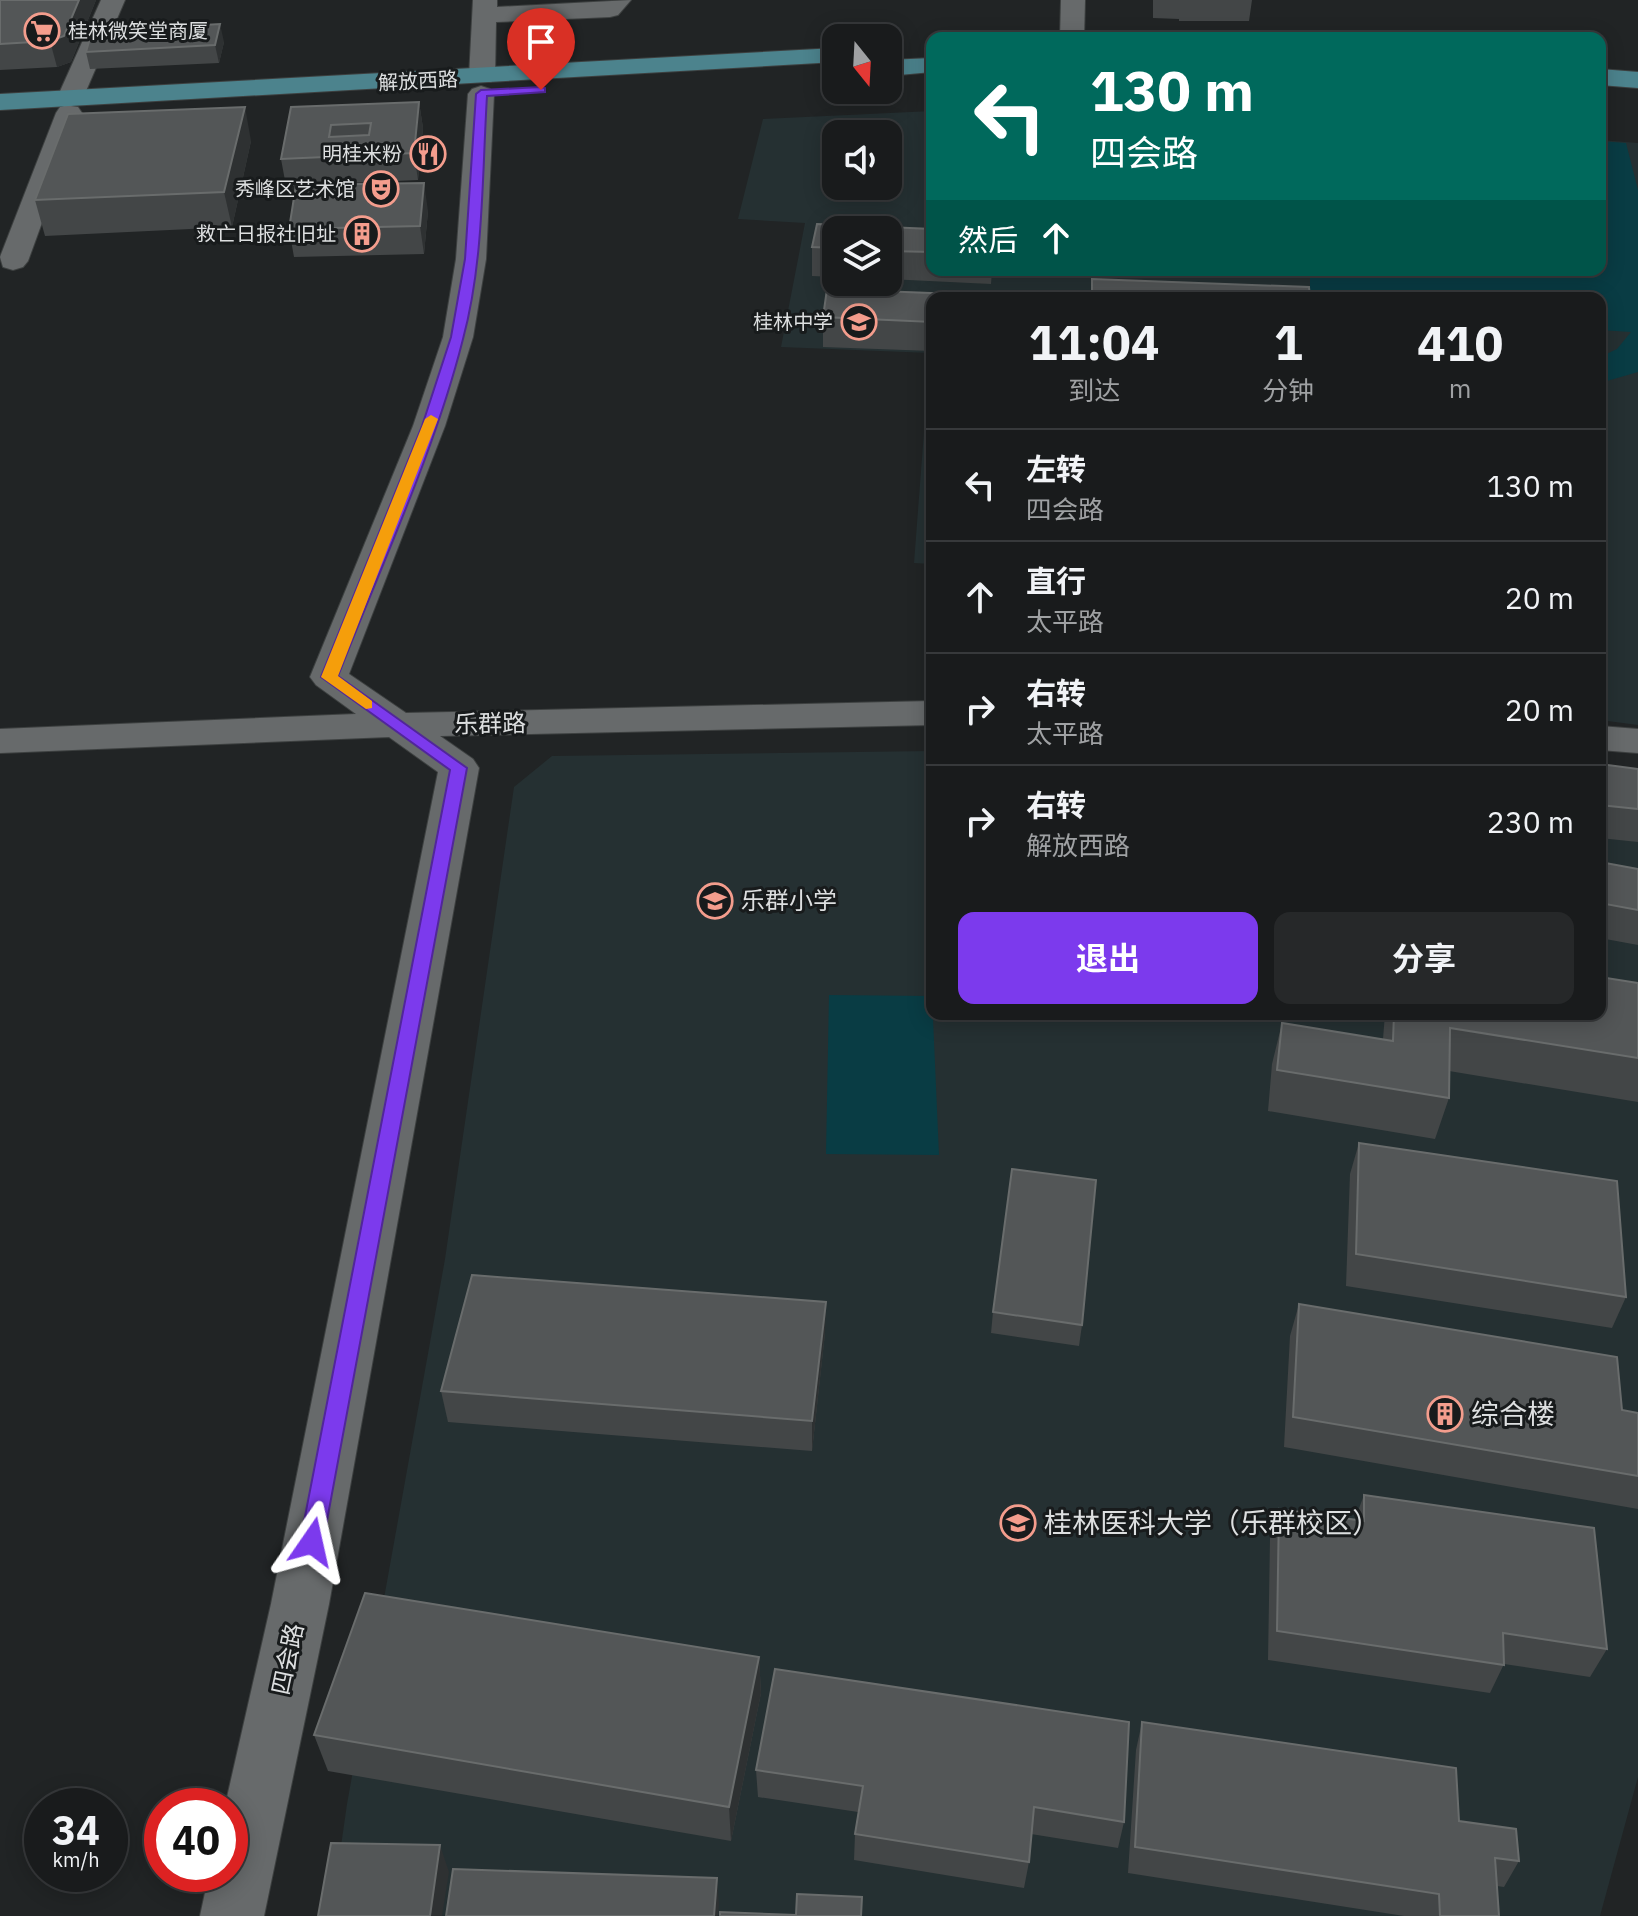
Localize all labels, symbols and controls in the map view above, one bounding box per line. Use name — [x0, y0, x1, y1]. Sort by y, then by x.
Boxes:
pin — [507, 8, 575, 90]
supermarket icon: 桂林微笑堂商厦 — [23, 12, 61, 50]
place label: 桂林微笑堂商厦 — [68, 17, 208, 44]
icon: arrive — [519, 20, 563, 64]
north arrow — [822, 24, 902, 104]
map controls — [822, 24, 902, 296]
text: 130 m — [1090, 54, 1254, 126]
icon: left — [958, 64, 1062, 168]
street label: 解放西路 — [377, 65, 459, 96]
button: sound — [822, 120, 902, 200]
text: 四会路 — [1090, 129, 1198, 176]
restaurant icon: 明桂米粉 — [409, 135, 447, 173]
place label: 明桂米粉 — [322, 140, 402, 167]
theatre icon: 秀峰区艺术馆 — [362, 170, 400, 208]
place label: 秀峰区艺术馆 — [235, 175, 355, 202]
building icon: 救亡日报社旧址 — [343, 215, 381, 253]
button: layers — [822, 216, 902, 296]
icon: ahead — [1034, 216, 1078, 260]
place label: 救亡日报社旧址 — [196, 220, 336, 247]
text: 然后 — [958, 220, 1018, 259]
school or university icon: 桂林中学 — [840, 303, 878, 341]
place label: 桂林中学 — [753, 308, 833, 335]
text: 11:04 — [1029, 311, 1160, 373]
text: 1 — [1274, 311, 1303, 373]
text: 410 — [1417, 312, 1503, 374]
text: m — [1449, 371, 1471, 405]
text: 到达 — [1068, 373, 1120, 407]
text: 分钟 — [1262, 373, 1314, 407]
text: 左转 — [1026, 449, 1086, 488]
icon: left — [958, 463, 1002, 507]
text: 130 m — [1487, 466, 1574, 505]
text: 四会路 — [1026, 492, 1104, 526]
text: 直行 — [1026, 561, 1086, 600]
icon: ahead — [958, 575, 1002, 619]
text: 20 m — [1505, 578, 1574, 617]
text: 太平路 — [1026, 604, 1104, 638]
text: 右转 — [1026, 673, 1086, 712]
icon: right — [958, 687, 1002, 731]
text: 20 m — [1505, 690, 1574, 729]
street label: 乐群路 — [454, 706, 526, 740]
text: 太平路 — [1026, 716, 1104, 750]
text: 右转 — [1026, 785, 1086, 824]
icon: right — [958, 799, 1002, 843]
text: 230 m — [1487, 802, 1574, 841]
text: 解放西路 — [1026, 828, 1130, 862]
school or university icon: 乐群小学 — [696, 882, 734, 920]
place label: 乐群小学 — [741, 884, 837, 916]
button: 退出 — [958, 912, 1258, 1004]
button: 分享 — [1274, 912, 1574, 1004]
building icon: 综合楼 — [1426, 1395, 1464, 1433]
place label: 综合楼 — [1471, 1395, 1555, 1432]
position arrow — [270, 1500, 354, 1584]
school or university icon: 桂林医科大学（乐群校区） — [999, 1504, 1037, 1542]
place label: 桂林医科大学（乐群校区） — [1044, 1504, 1380, 1541]
street label: 四会路 — [264, 1620, 310, 1697]
speed limit sign: 40 — [144, 1788, 248, 1892]
text: 34 — [52, 1804, 100, 1856]
text: km/h — [52, 1846, 100, 1873]

